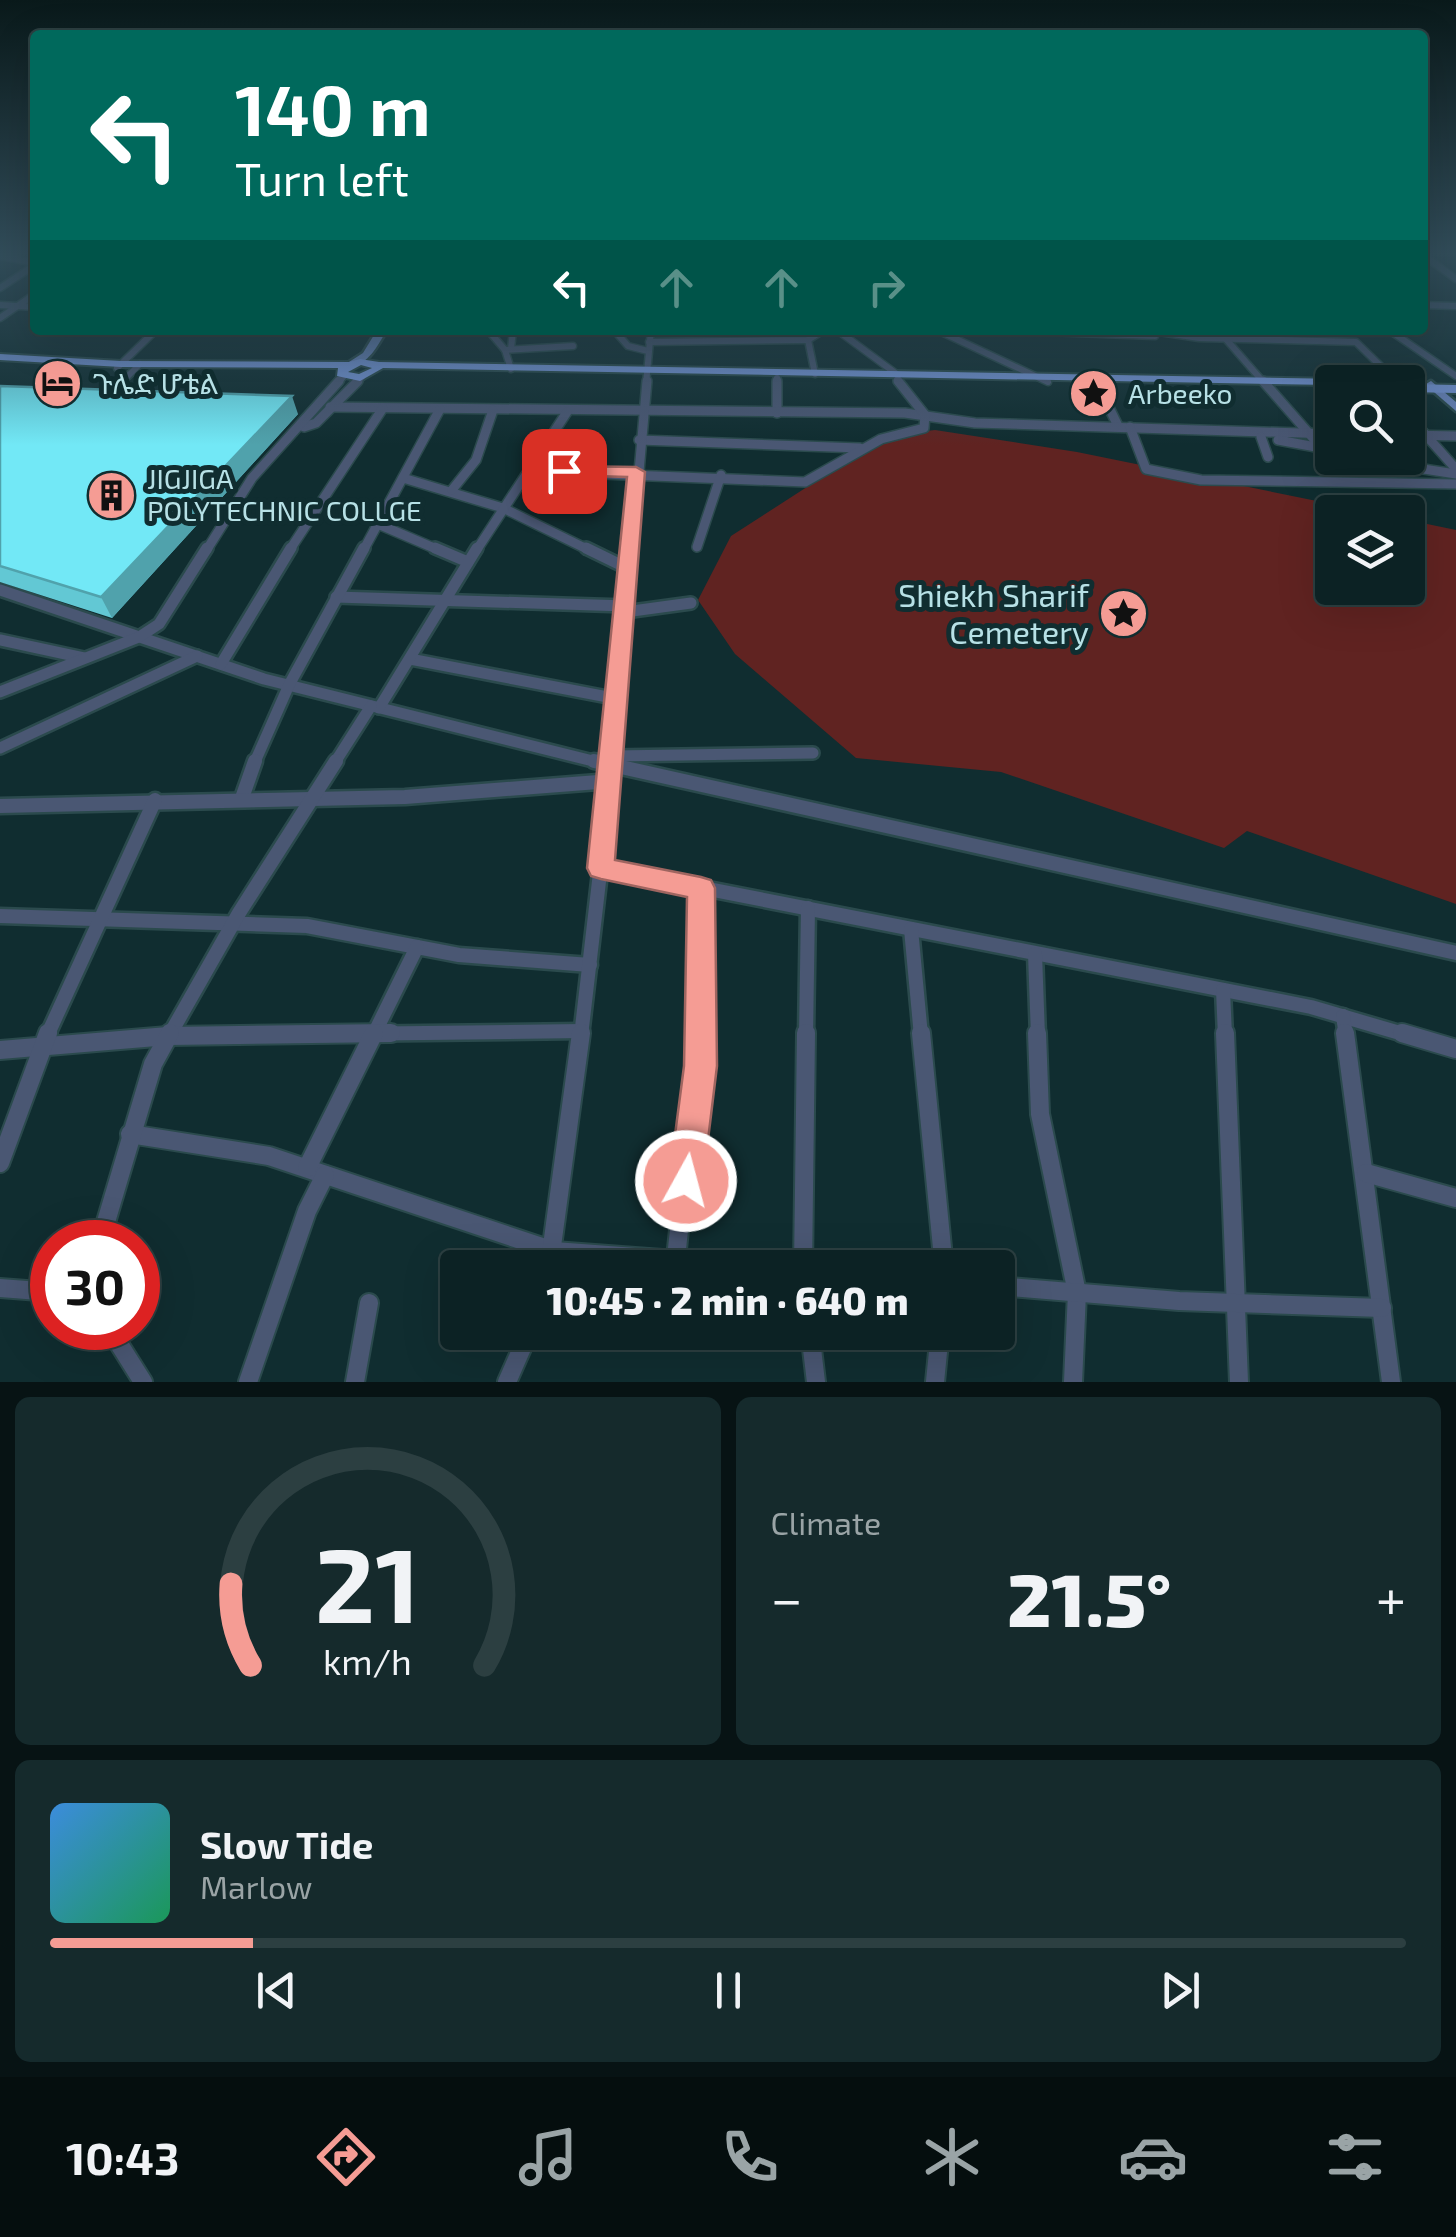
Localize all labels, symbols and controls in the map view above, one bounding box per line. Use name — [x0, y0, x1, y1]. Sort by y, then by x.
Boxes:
text: 140 m — [235, 66, 431, 150]
icon: left — [70, 70, 200, 200]
text: Turn left — [235, 151, 409, 205]
icon: left — [544, 260, 599, 315]
icon: ahead — [649, 260, 704, 315]
icon: ahead — [754, 260, 809, 315]
icon: right — [859, 260, 914, 315]
hotel icon: ጉሌድ ሆቴል — [32, 358, 84, 410]
map controls — [1315, 365, 1425, 605]
button: search — [1315, 365, 1425, 475]
place label: ጉሌድ ሆቴል — [93, 366, 219, 400]
place icon: Arbeeko — [1067, 368, 1119, 420]
place label: Arbeeko — [1128, 376, 1232, 410]
pin — [522, 429, 607, 514]
icon: arrive — [537, 444, 592, 499]
place label: JIGJIGA POLYTECHNIC COLLGE — [147, 461, 422, 527]
building icon: JIGJIGA POLYTECHNIC COLLGE — [86, 469, 138, 521]
button: layers — [1315, 495, 1425, 605]
place label: Shiekh Sharif Cemetery — [898, 575, 1090, 650]
place icon: Shiekh Sharif Cemetery — [1098, 588, 1150, 640]
position arrow — [634, 1129, 738, 1233]
speed limit sign: 30 — [30, 1220, 160, 1350]
text: 10:45 · 2 min · 640 m — [547, 1277, 908, 1323]
text: Climate — [771, 1503, 881, 1541]
text: 21 — [315, 1519, 420, 1644]
text: 21.5° — [1007, 1552, 1171, 1642]
text: − — [771, 1564, 803, 1630]
text: + — [1376, 1564, 1406, 1630]
text: km/h — [323, 1639, 412, 1682]
text: Slow Tide — [200, 1821, 373, 1867]
text: Marlow — [200, 1867, 312, 1905]
icon: previous — [249, 1963, 304, 2018]
icon: pause — [701, 1963, 756, 2018]
icon: next — [1153, 1963, 1208, 2018]
icon: directions — [311, 2122, 381, 2192]
icon: music — [513, 2122, 583, 2192]
icon: phone — [715, 2122, 785, 2192]
icon: climate — [917, 2122, 987, 2192]
icon: car — [1118, 2122, 1188, 2192]
icon: filters — [1320, 2122, 1390, 2192]
text: 10:43 — [66, 2130, 179, 2184]

